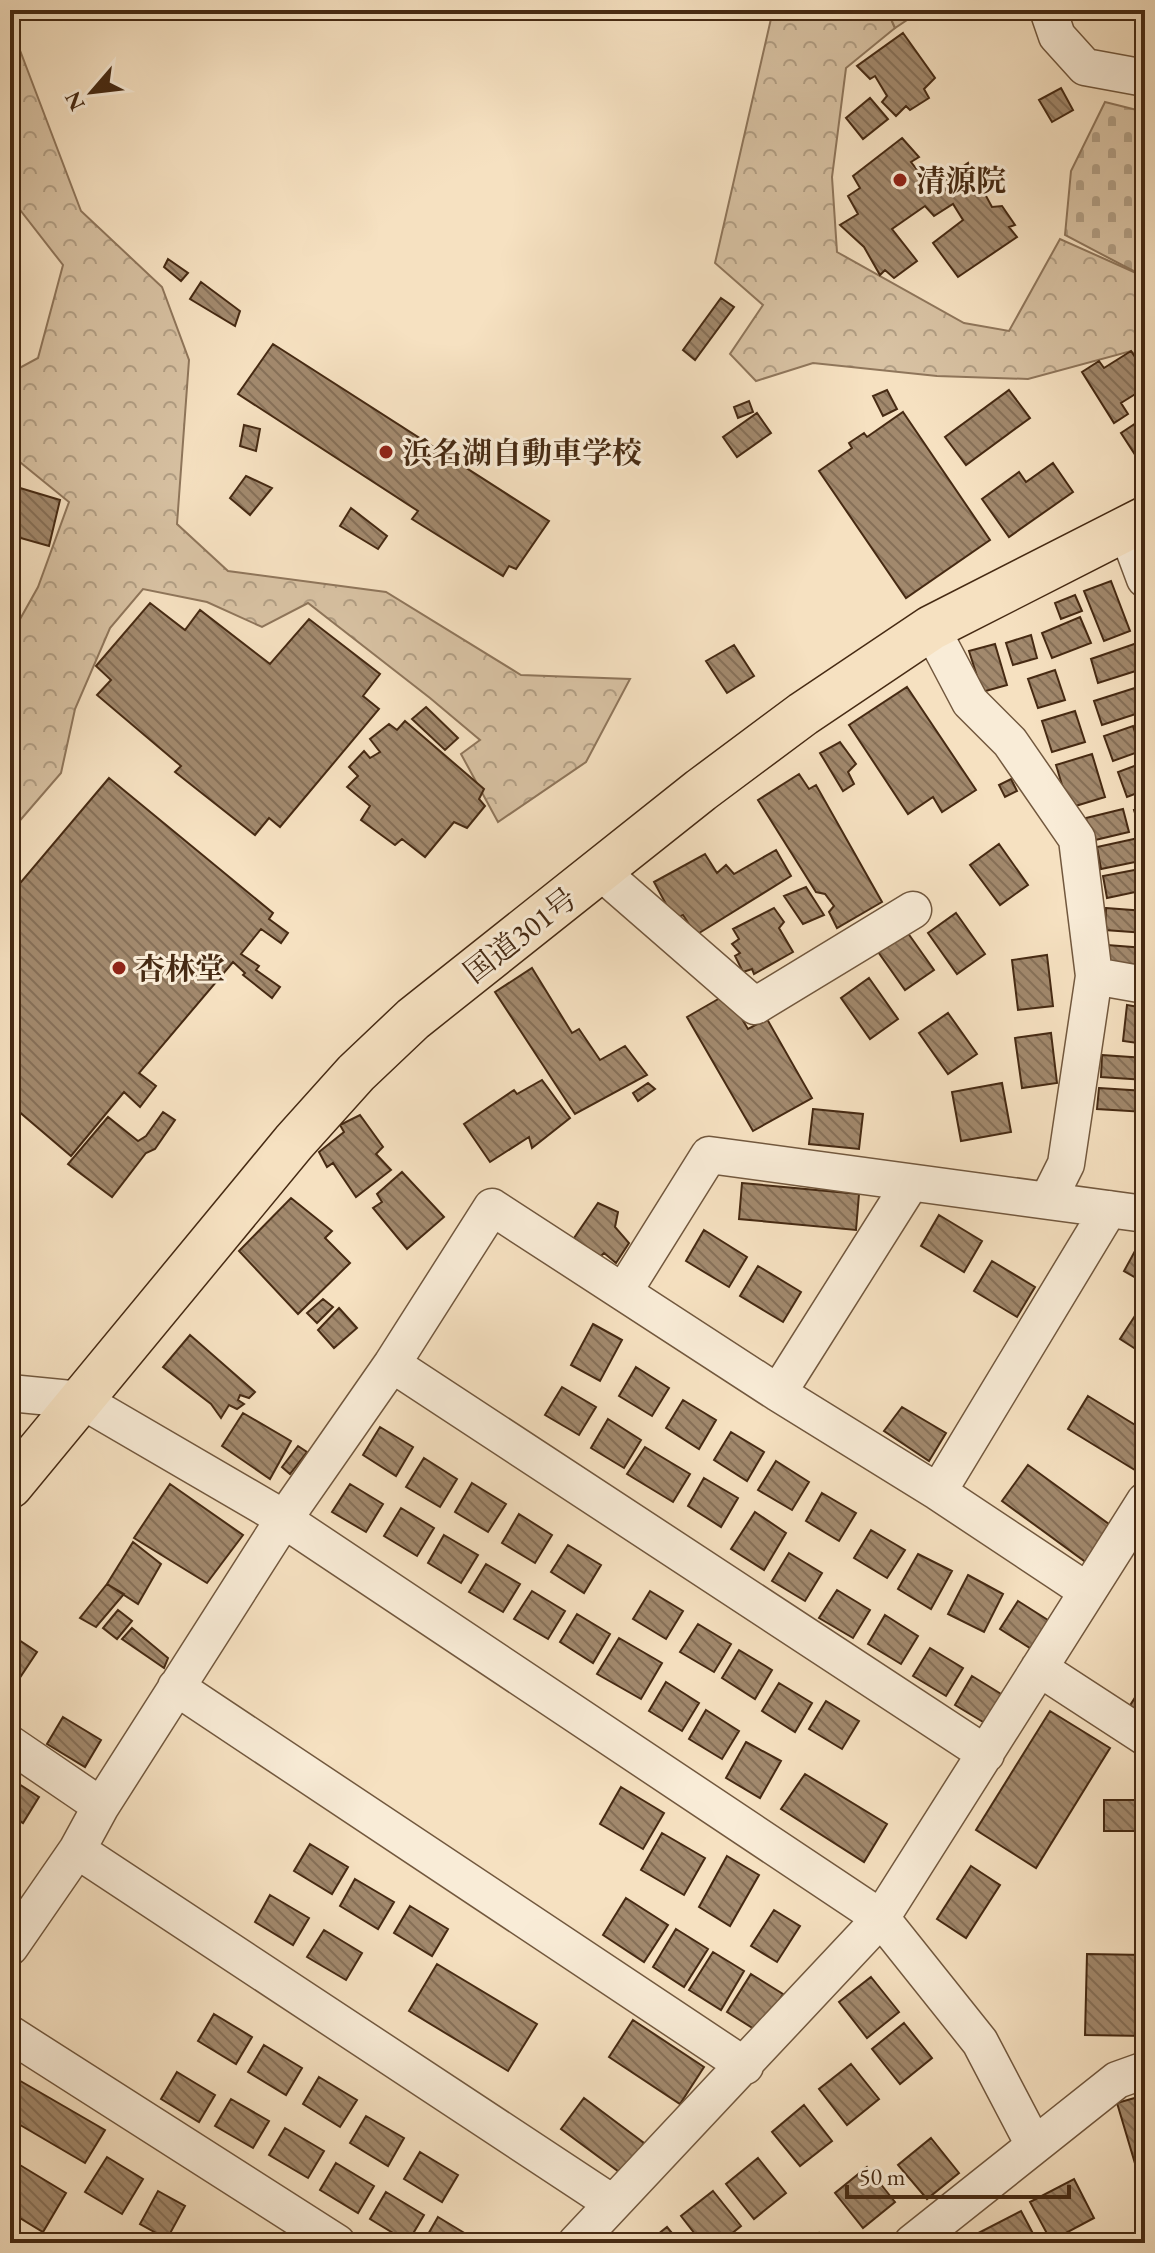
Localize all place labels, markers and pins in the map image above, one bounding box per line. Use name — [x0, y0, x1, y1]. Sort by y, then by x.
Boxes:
place label: 清源院 — [916, 161, 1006, 200]
marker: 清源院 — [891, 171, 909, 189]
place label: 浜名湖自動車学校 — [402, 433, 642, 472]
marker: 浜名湖自動車学校 — [377, 443, 395, 461]
place label: 杏林堂 — [135, 949, 225, 988]
marker: 杏林堂 — [110, 959, 128, 977]

